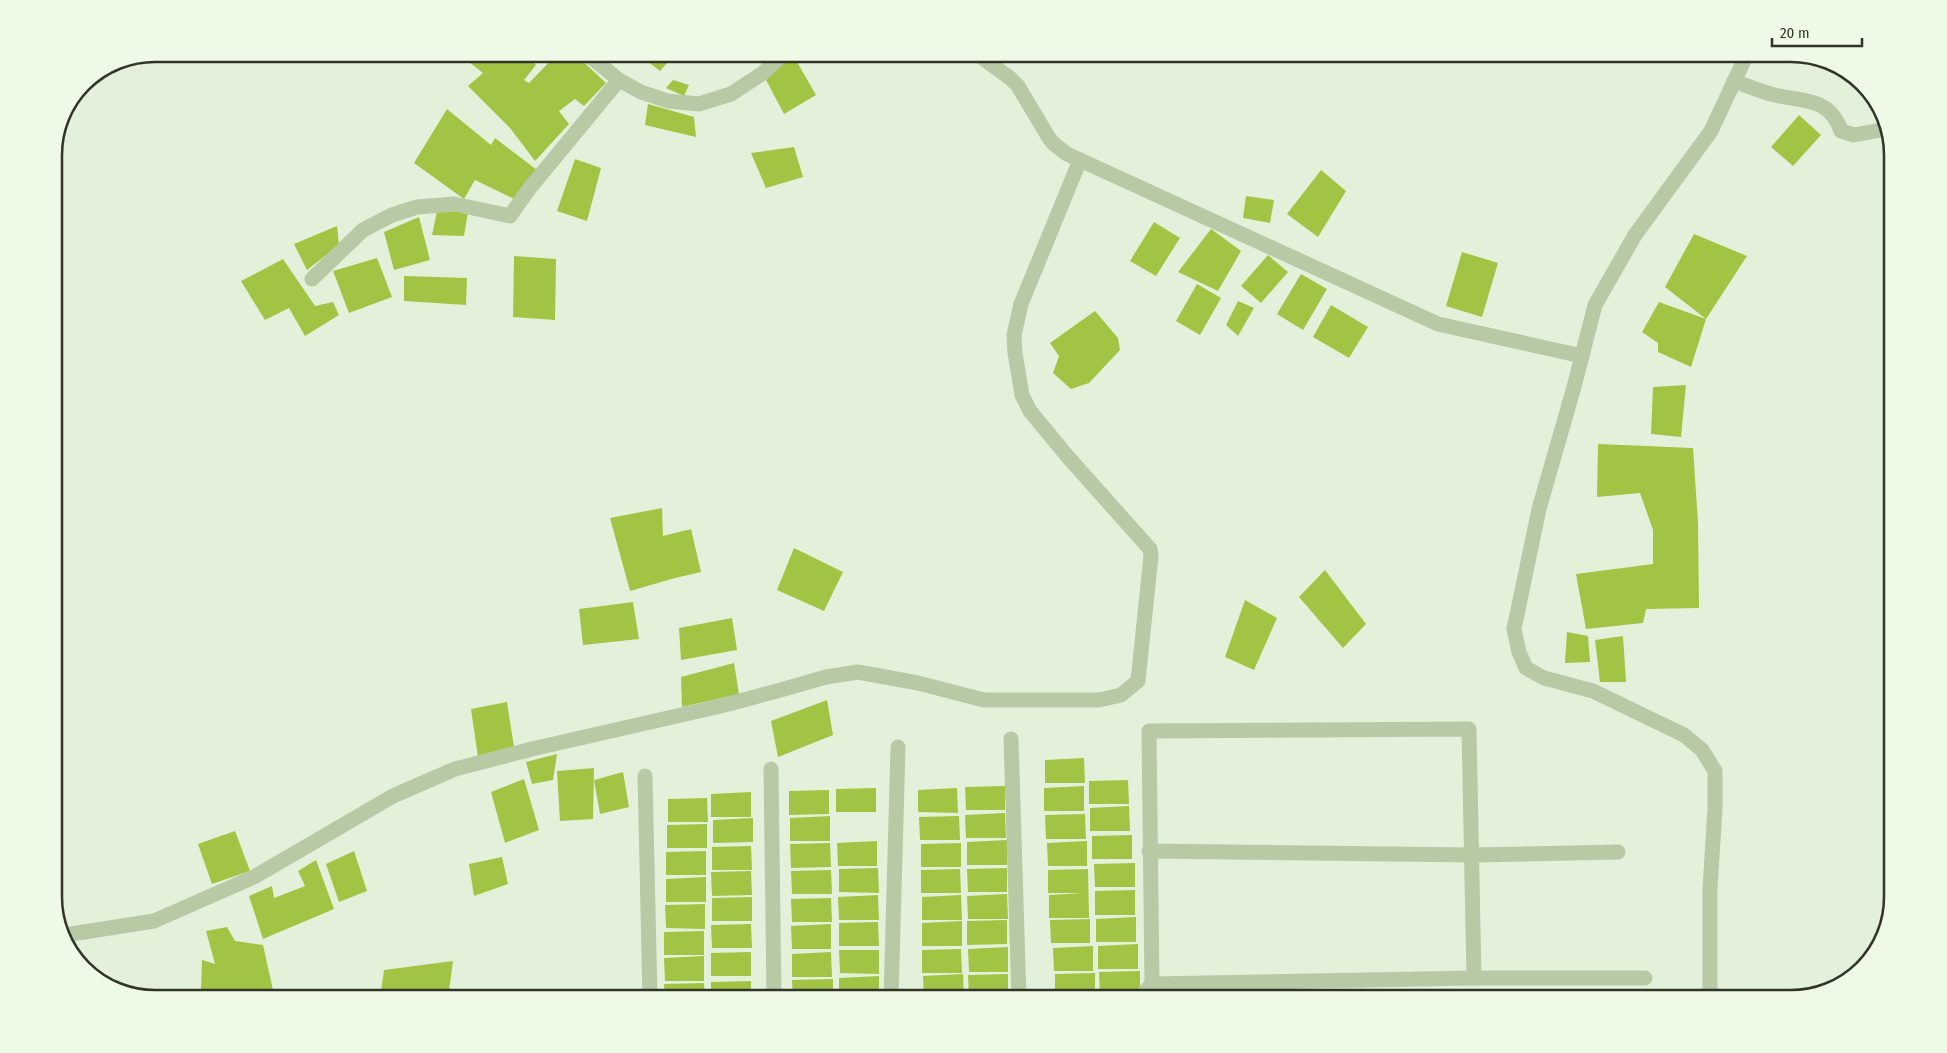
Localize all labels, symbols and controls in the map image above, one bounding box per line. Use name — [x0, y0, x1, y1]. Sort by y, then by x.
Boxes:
scale bar — [1772, 15, 1862, 47]
text: 20 m — [1780, 24, 1810, 42]

